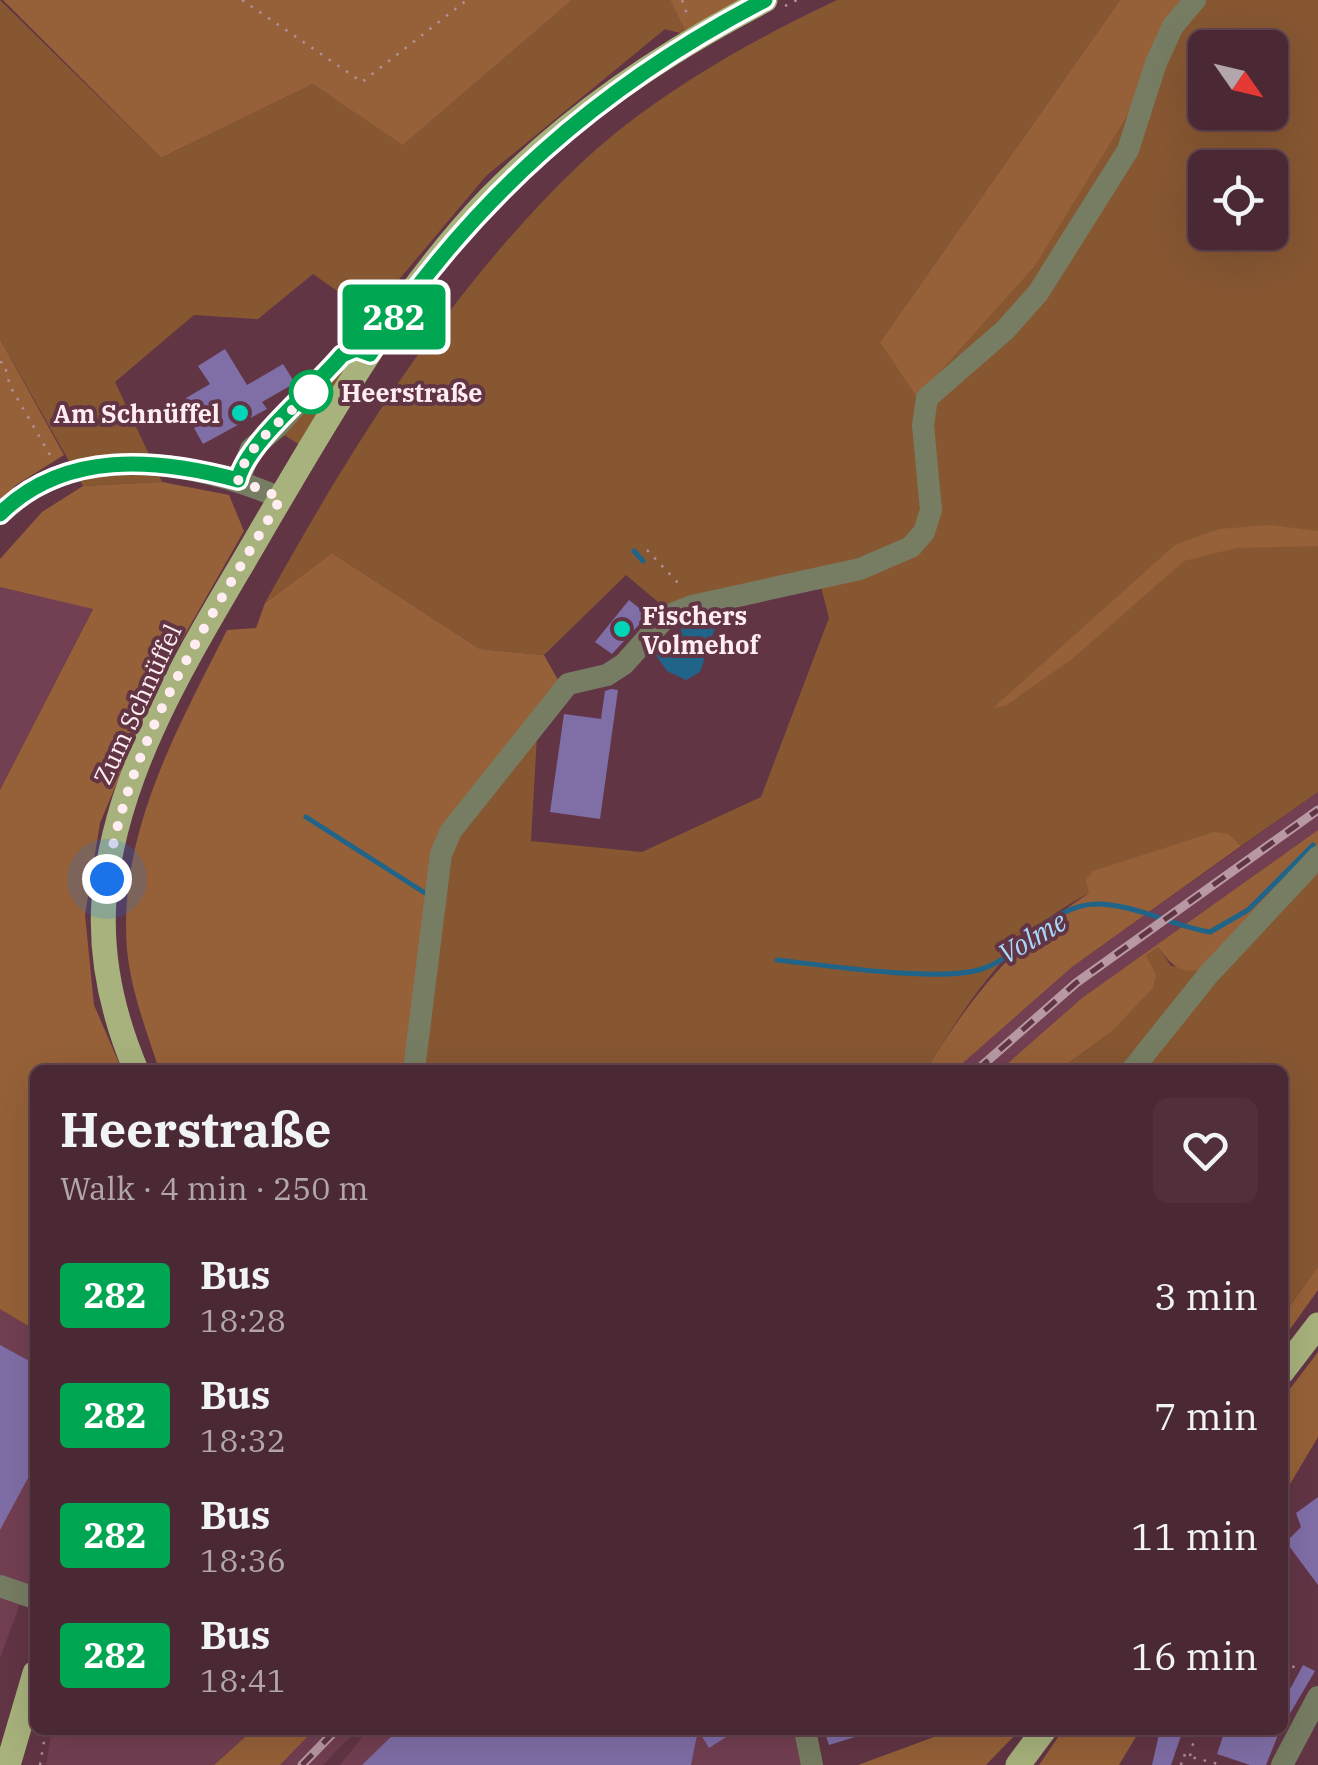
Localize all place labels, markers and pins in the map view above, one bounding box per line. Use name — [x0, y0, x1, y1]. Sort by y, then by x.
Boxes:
marker: Heerstraße — [290, 371, 332, 413]
place label: Heerstraße — [341, 376, 482, 409]
place label: Am Schnüffel — [53, 397, 220, 430]
marker: Am Schnüffel — [229, 402, 251, 424]
place label: Fischers Volmehof — [642, 599, 762, 661]
marker: Fischers Volmehof — [611, 618, 633, 640]

